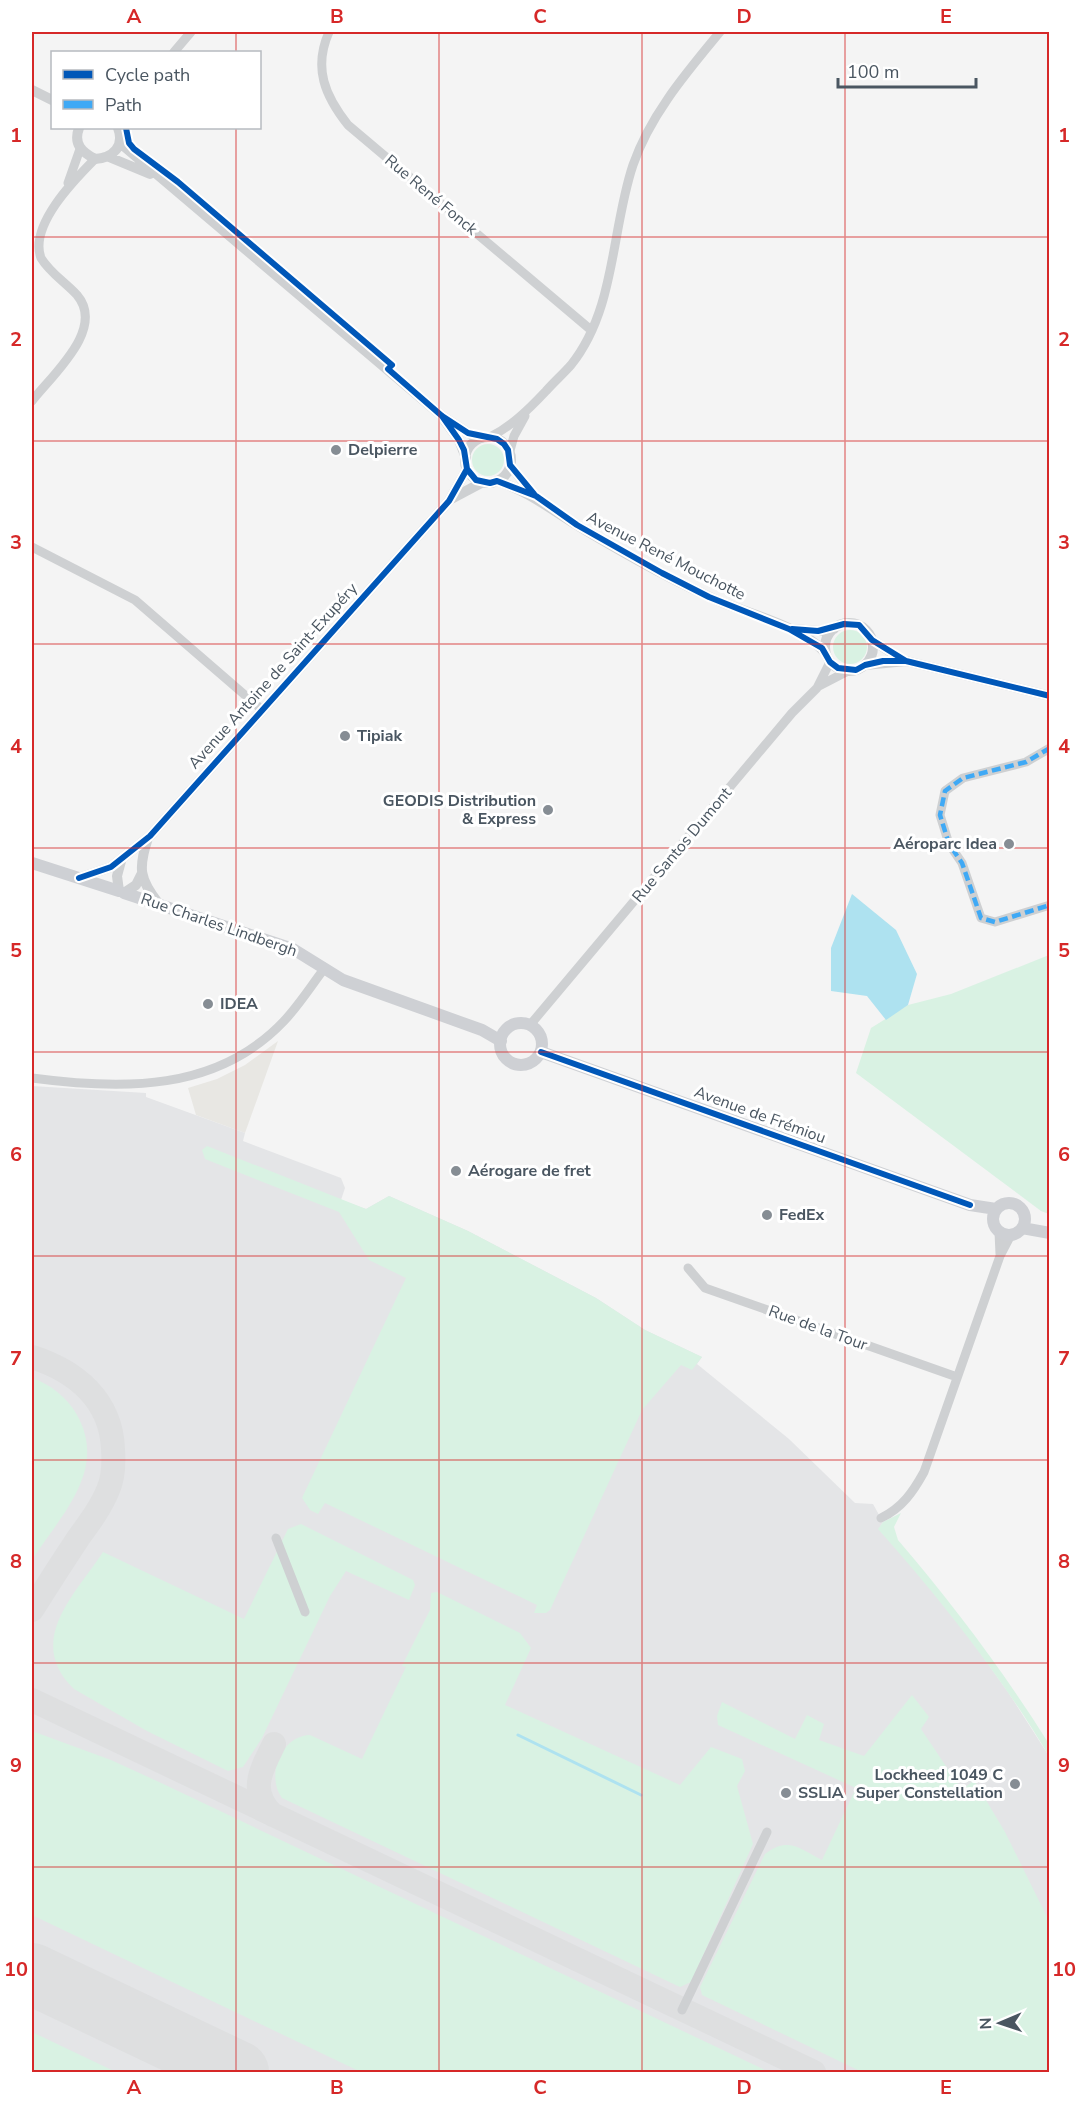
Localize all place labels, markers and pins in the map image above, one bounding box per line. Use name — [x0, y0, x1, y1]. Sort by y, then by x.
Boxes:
place label: Delpierre — [348, 439, 418, 461]
marker: Delpierre — [329, 443, 343, 457]
place label: Tipiak — [357, 725, 402, 747]
marker: Tipiak — [338, 729, 352, 743]
place label: GEODIS Distribution & Express — [383, 790, 536, 830]
marker: GEODIS Distribution & Express — [541, 803, 555, 817]
place label: Aéroparc Idea — [893, 833, 997, 855]
marker: Aéroparc Idea — [1002, 837, 1016, 851]
place label: IDEA — [220, 993, 258, 1015]
marker: IDEA — [201, 997, 215, 1011]
place label: Aérogare de fret — [468, 1160, 592, 1182]
marker: Aérogare de fret — [449, 1164, 463, 1178]
place label: FedEx — [779, 1204, 825, 1226]
marker: FedEx — [760, 1208, 774, 1222]
place label: Lockheed 1049 C Super Constellation — [856, 1764, 1003, 1804]
marker: Lockheed 1049 C Super Constellation — [1008, 1777, 1022, 1791]
place label: SSLIA — [798, 1782, 844, 1804]
marker: SSLIA — [779, 1786, 793, 1800]

